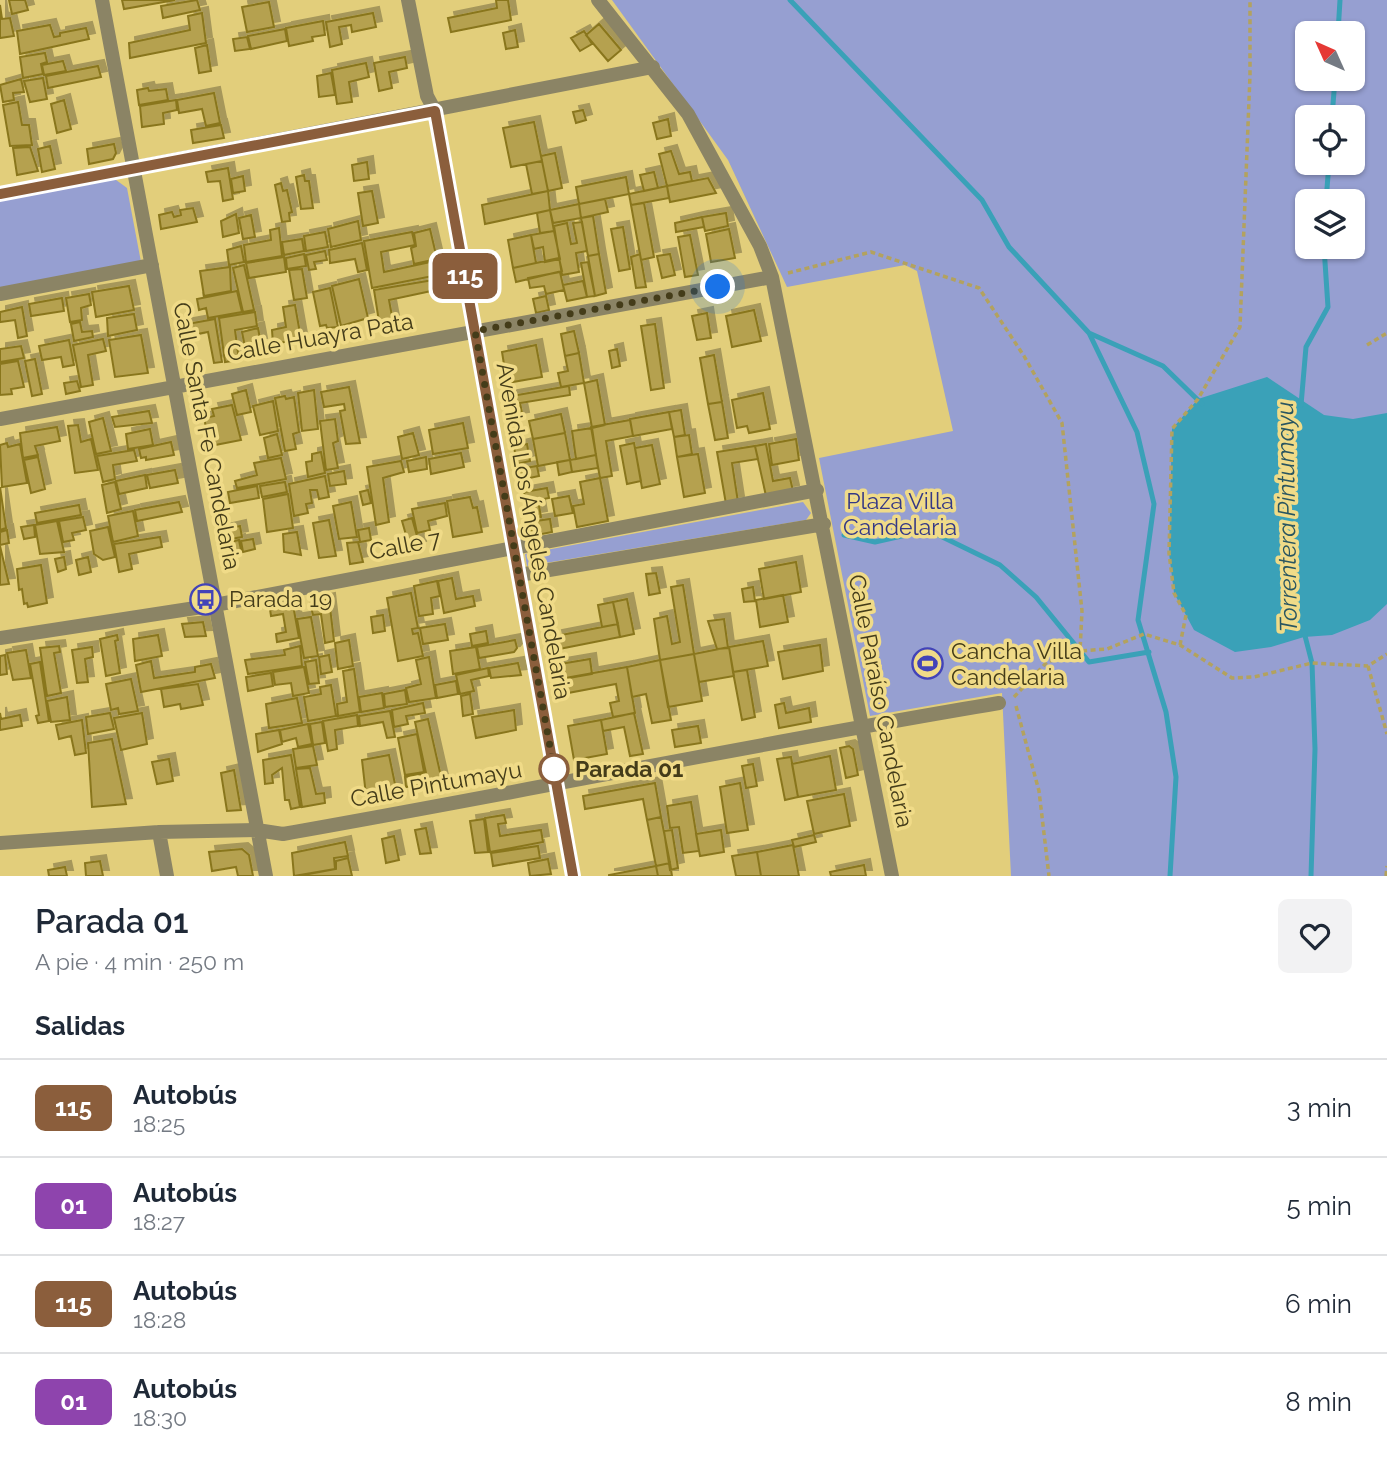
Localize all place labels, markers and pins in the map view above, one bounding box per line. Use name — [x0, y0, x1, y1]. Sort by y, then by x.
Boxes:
bus stop icon: Parada 19 — [189, 582, 223, 616]
place label: Parada 19 — [229, 585, 332, 612]
place label: Cancha Villa Candelaria — [951, 637, 1082, 690]
sports icon: Cancha Villa Candelaria — [911, 647, 945, 681]
marker: Parada 01 — [539, 754, 569, 784]
place label: Parada 01 — [575, 755, 683, 782]

